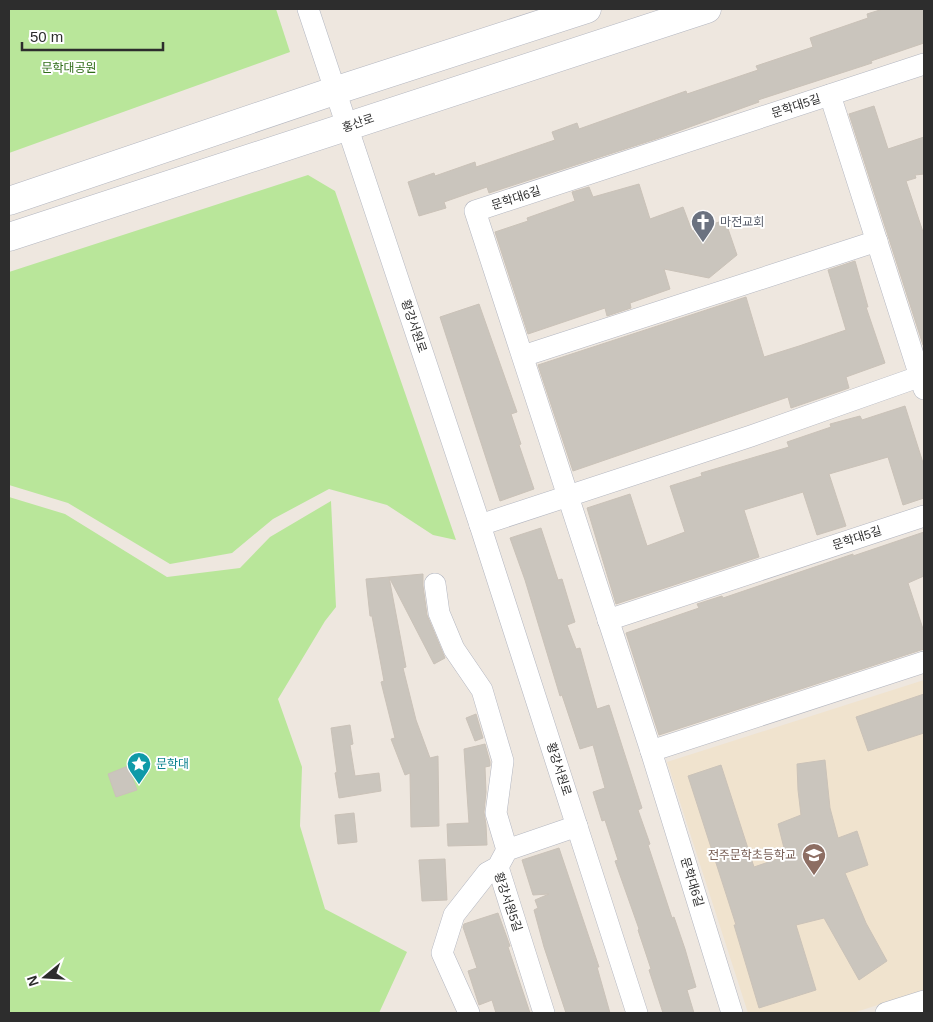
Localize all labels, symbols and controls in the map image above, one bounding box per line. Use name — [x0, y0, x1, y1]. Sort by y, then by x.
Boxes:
scale bar — [22, 20, 164, 52]
text: 50 m — [30, 28, 63, 45]
park label: 문학대공원 — [41, 61, 97, 75]
street label: 문학대5길 — [770, 91, 822, 121]
street label: 홍산로 — [340, 111, 376, 135]
street label: 문학대6길 — [490, 183, 542, 213]
church icon: 마전교회 — [690, 209, 716, 243]
place label: 마전교회 — [720, 215, 764, 229]
street label: 황강서원로 — [398, 298, 430, 354]
street label: 문학대5길 — [831, 523, 883, 553]
street label: 황강서원로 — [544, 741, 574, 797]
place icon: 문학대 — [126, 751, 152, 785]
place label: 문학대 — [156, 757, 189, 771]
school or university icon: 전주문학초등학교 — [801, 842, 827, 876]
place label: 전주문학초등학교 — [708, 848, 796, 862]
street label: 문학대6길 — [678, 856, 706, 908]
street label: 황강서원5길 — [491, 870, 525, 934]
north arrow — [20, 952, 70, 1002]
text: N — [23, 974, 42, 988]

